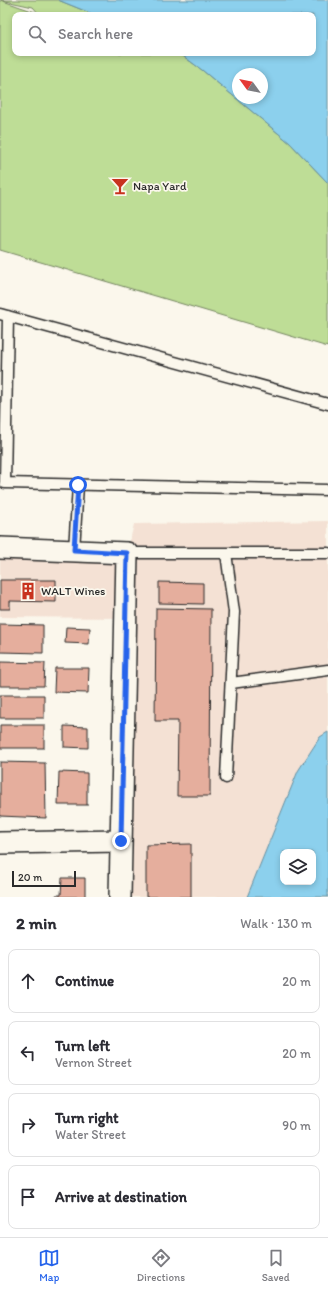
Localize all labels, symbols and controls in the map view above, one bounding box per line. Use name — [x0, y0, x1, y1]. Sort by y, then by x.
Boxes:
search box — [12, 12, 316, 56]
icon: search — [26, 23, 48, 45]
text: Search here — [58, 25, 133, 43]
north arrow — [232, 68, 268, 104]
bar icon: Napa Yard — [110, 176, 130, 196]
place label: Napa Yard — [133, 179, 187, 193]
route start — [69, 476, 87, 494]
building icon: WALT Wines — [18, 581, 38, 601]
place label: WALT Wines — [41, 584, 105, 598]
route end — [112, 832, 130, 850]
map controls — [280, 849, 316, 885]
button: layers — [280, 849, 316, 885]
scale bar — [12, 869, 76, 888]
text: 20 m — [18, 871, 42, 884]
text: 2 min — [16, 913, 56, 933]
text: Walk · 130 m — [240, 916, 312, 931]
icon: ahead — [17, 970, 39, 992]
text: Continue — [55, 972, 114, 990]
text: 20 m — [282, 974, 311, 989]
text: Turn left — [55, 1037, 110, 1055]
icon: left — [17, 1042, 39, 1064]
text: 20 m — [282, 1046, 311, 1061]
text: Vernon Street — [55, 1055, 132, 1070]
text: Turn right — [55, 1109, 119, 1127]
icon: right — [17, 1114, 39, 1136]
text: 90 m — [282, 1118, 311, 1133]
text: Water Street — [55, 1127, 126, 1142]
icon: arrive — [17, 1186, 39, 1208]
text: Arrive at destination — [55, 1188, 187, 1206]
tab: Map — [38, 1247, 60, 1284]
tab: Directions — [137, 1247, 185, 1284]
tab: Saved — [262, 1247, 290, 1284]

